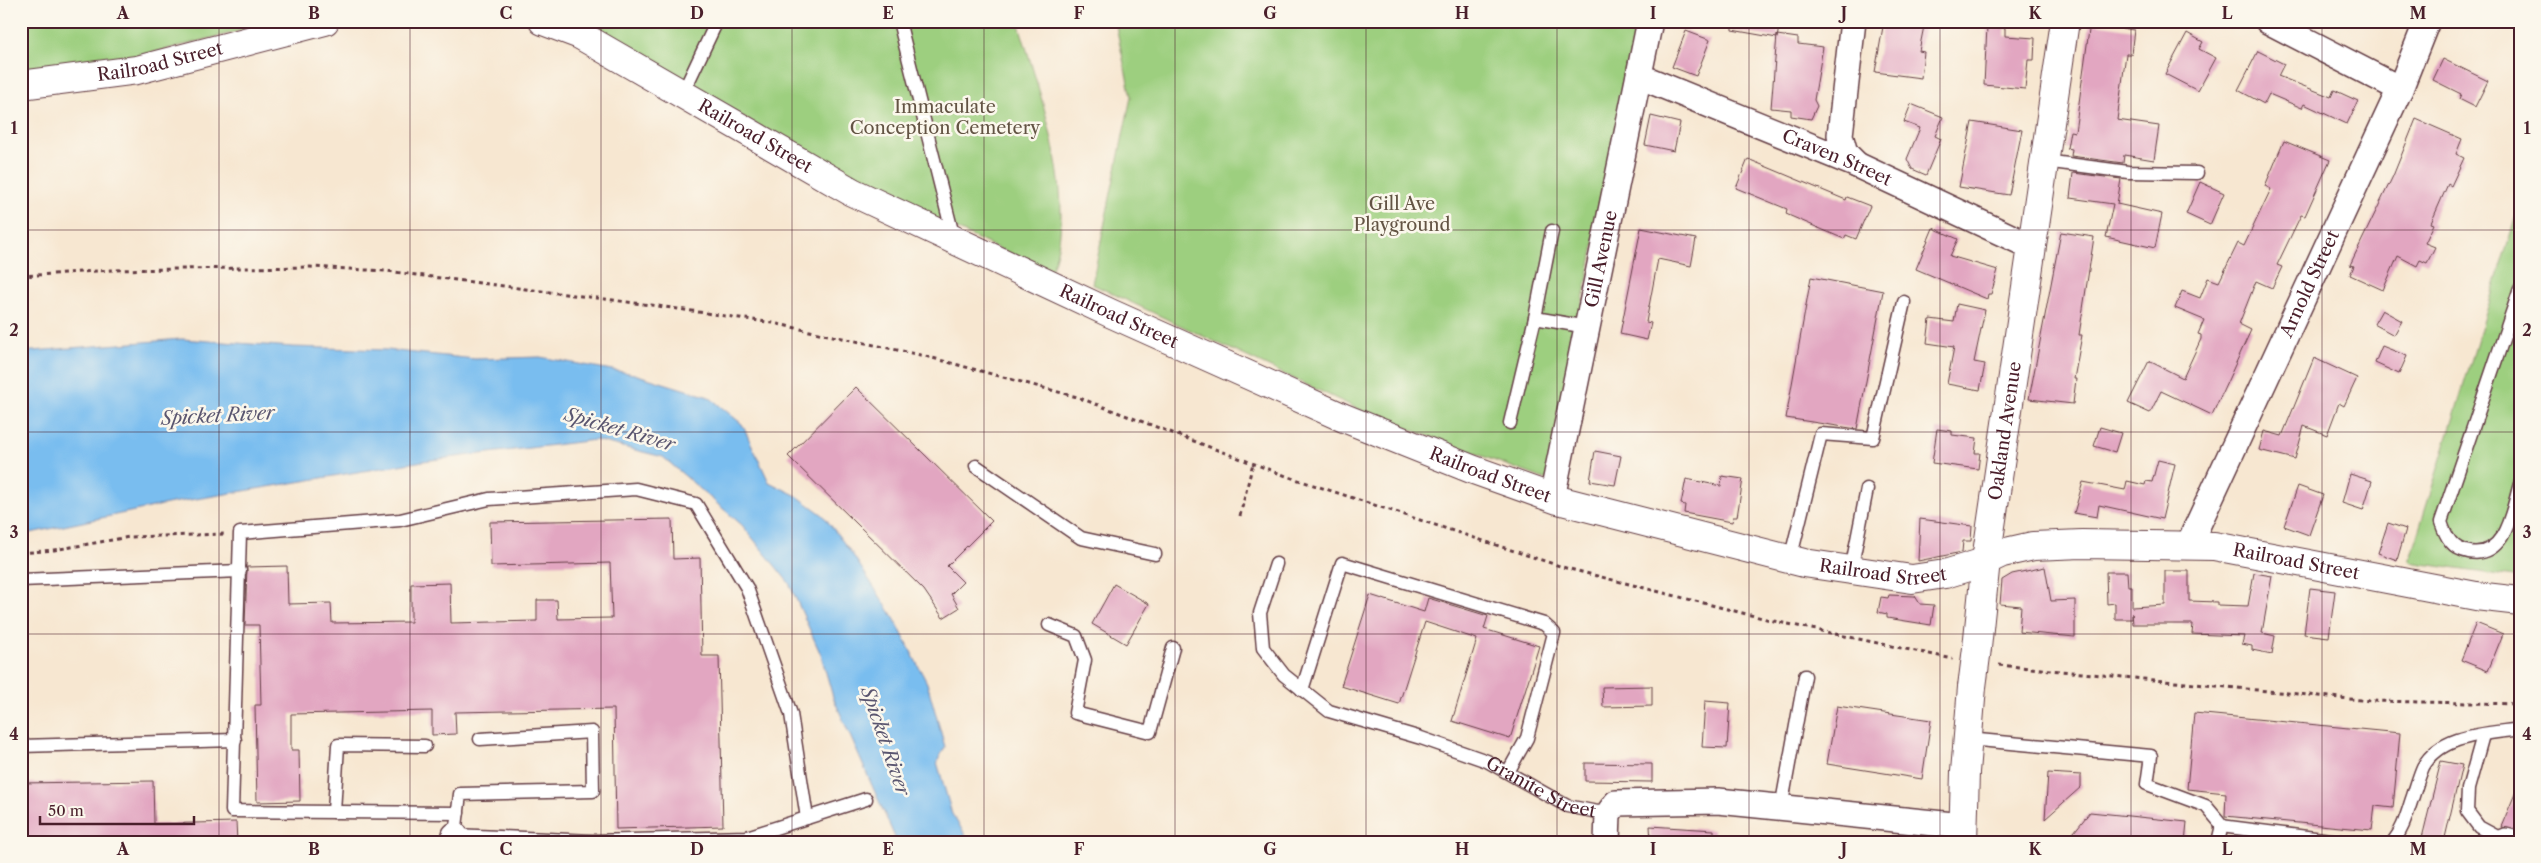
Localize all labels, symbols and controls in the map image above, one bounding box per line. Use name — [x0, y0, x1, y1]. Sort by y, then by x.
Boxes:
text: A — [116, 3, 130, 23]
text: B — [308, 3, 320, 23]
text: C — [500, 3, 512, 23]
text: D — [690, 3, 704, 23]
text: E — [882, 3, 894, 23]
text: F — [1074, 3, 1085, 23]
text: G — [1263, 3, 1277, 23]
text: H — [1455, 3, 1469, 23]
text: I — [1650, 3, 1657, 23]
text: J — [1838, 3, 1847, 23]
text: K — [2029, 3, 2043, 23]
text: L — [2221, 3, 2233, 23]
text: M — [2410, 3, 2427, 23]
street label: Railroad Street — [96, 37, 226, 86]
street label: Railroad Street — [694, 95, 817, 178]
park label: Immaculate Conception Cemetery — [850, 96, 1041, 139]
text: 1 — [10, 118, 18, 138]
text: 1 — [2523, 118, 2531, 138]
street label: Craven Street — [1779, 125, 1896, 191]
park label: Gill Ave Playground — [1353, 193, 1451, 236]
street label: Gill Avenue — [1580, 208, 1622, 310]
street label: Arnold Street — [2275, 226, 2344, 342]
street label: Railroad Street — [1056, 280, 1182, 353]
text: 2 — [9, 320, 19, 340]
text: 2 — [2522, 320, 2532, 340]
street label: Oakland Avenue — [1984, 360, 2026, 502]
water label: Spicket River — [160, 401, 277, 430]
water label: Spicket River — [561, 402, 679, 457]
street label: Railroad Street — [1426, 442, 1555, 508]
text: 3 — [9, 522, 19, 542]
text: 3 — [2522, 522, 2532, 542]
street label: Railroad Street — [2231, 539, 2362, 585]
street label: Railroad Street — [1818, 554, 1949, 590]
water label: Spicket River — [856, 683, 915, 800]
text: 4 — [9, 724, 19, 744]
text: 4 — [2522, 724, 2532, 744]
street label: Granite Street — [1482, 752, 1598, 823]
scale bar — [40, 793, 194, 825]
text: 50 m — [48, 801, 84, 820]
text: A — [116, 839, 130, 859]
text: B — [308, 839, 320, 859]
text: C — [500, 839, 512, 859]
text: D — [690, 839, 704, 859]
text: E — [882, 839, 894, 859]
text: F — [1074, 839, 1085, 859]
text: G — [1263, 839, 1277, 859]
text: H — [1455, 839, 1469, 859]
text: I — [1650, 839, 1657, 859]
text: J — [1838, 839, 1847, 859]
text: K — [2029, 839, 2043, 859]
text: L — [2221, 839, 2233, 859]
text: M — [2410, 839, 2427, 859]

